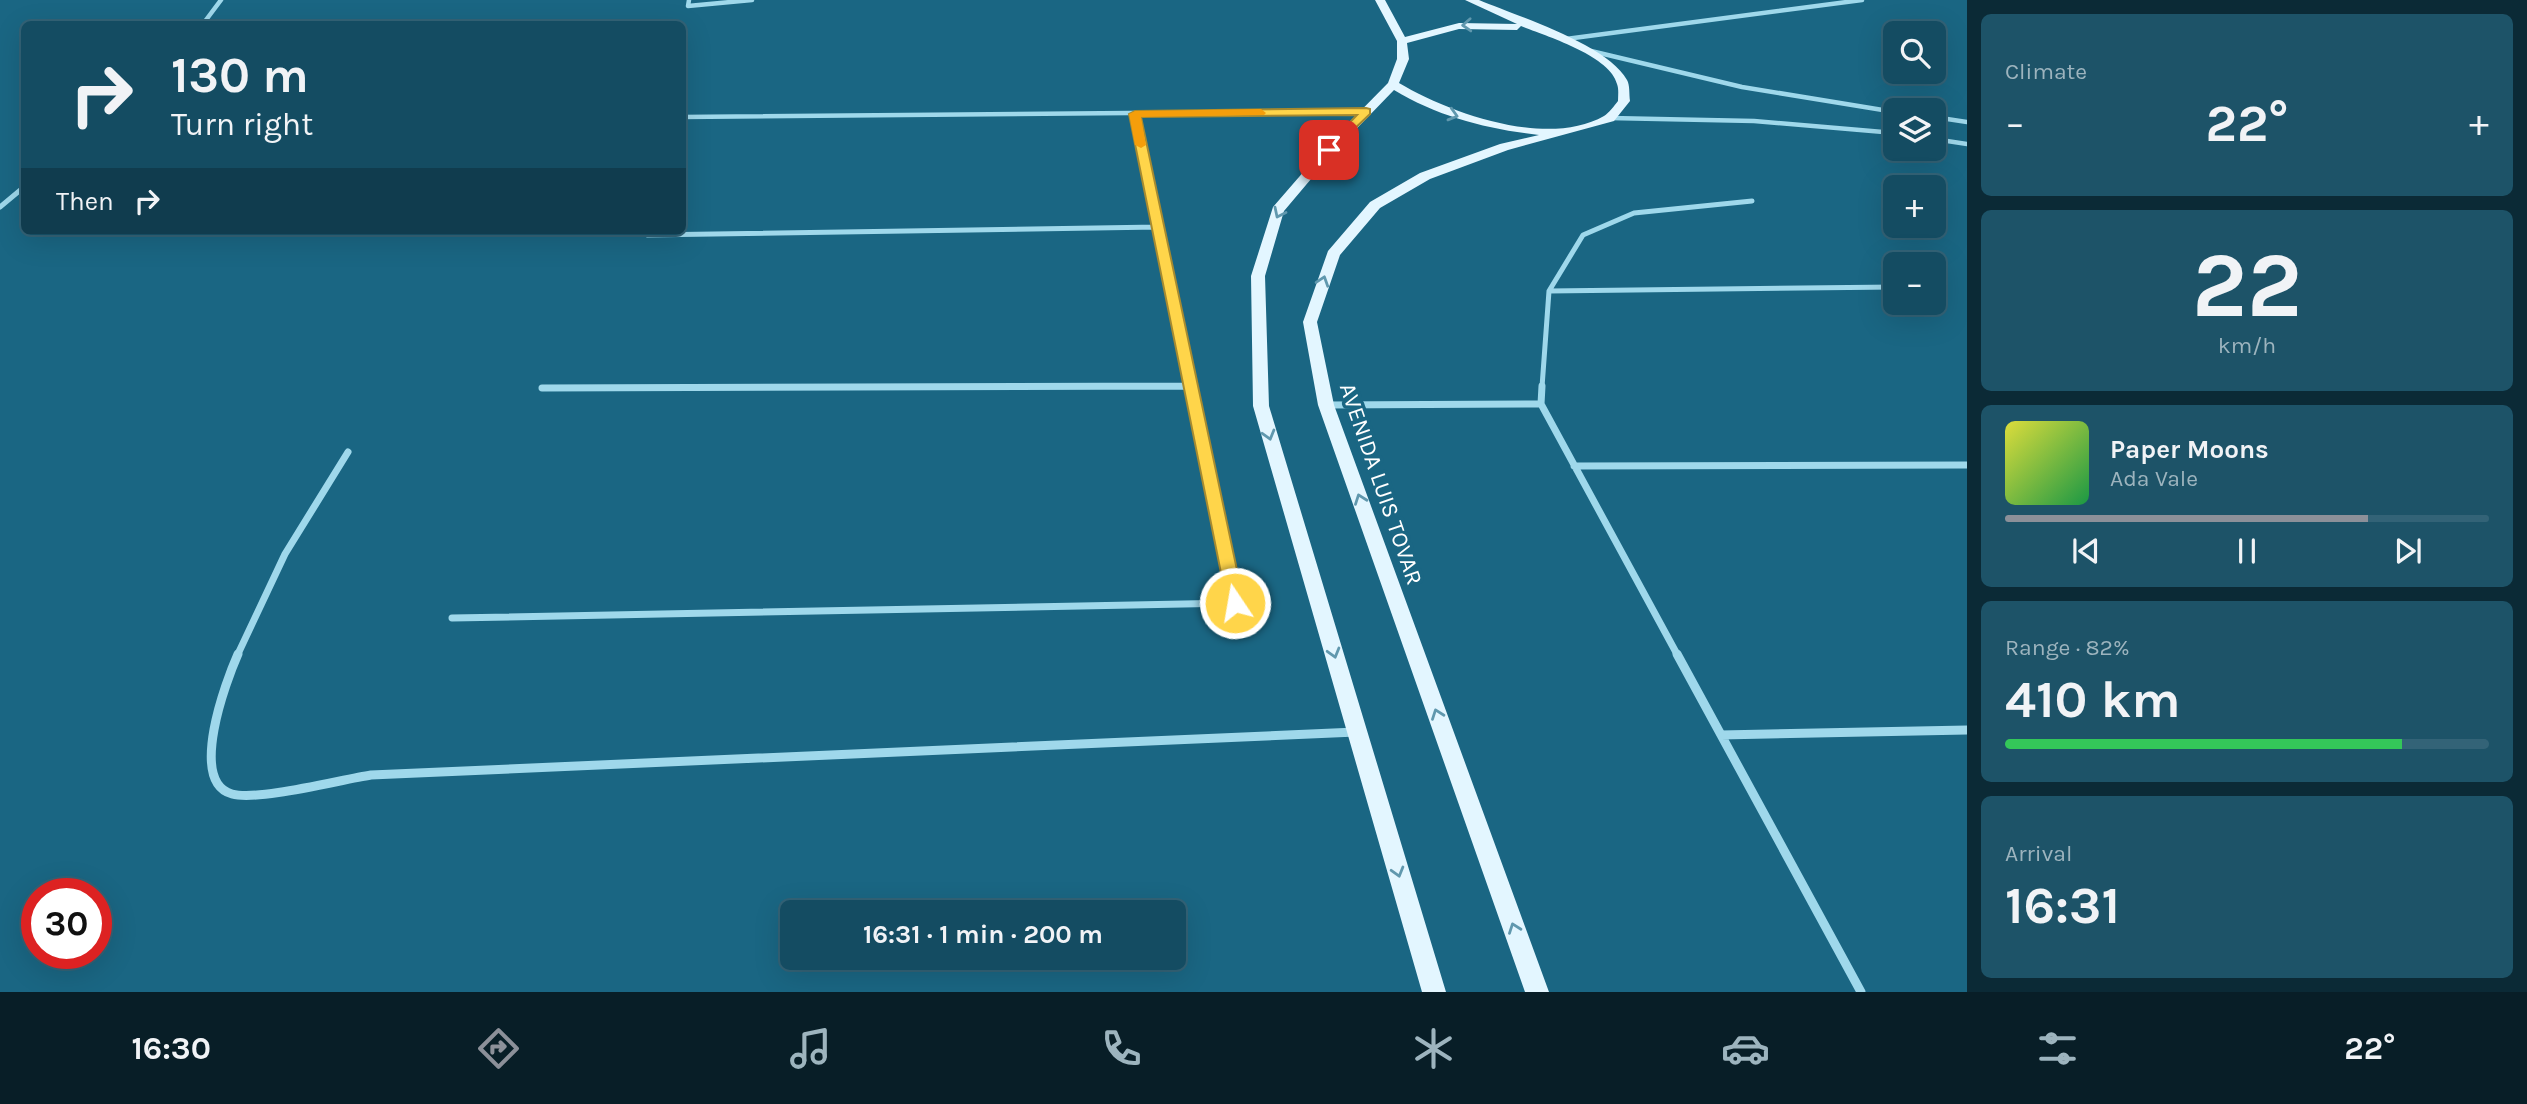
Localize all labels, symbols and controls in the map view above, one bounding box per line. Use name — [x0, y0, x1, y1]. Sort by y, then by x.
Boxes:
one-way arrow — [1462, 17, 1473, 32]
map controls — [1883, 21, 1946, 315]
button: search — [1883, 21, 1946, 84]
text: 130 m — [171, 47, 309, 104]
icon: right — [56, 49, 147, 140]
text: Climate — [2005, 58, 2087, 85]
text: 22° — [2205, 93, 2289, 154]
button: layers — [1883, 98, 1946, 161]
text: − — [2005, 101, 2025, 146]
text: + — [2469, 101, 2489, 146]
text: Turn right — [171, 106, 313, 143]
one-way arrow — [1447, 106, 1459, 121]
pin — [1299, 120, 1359, 180]
icon: arrive — [1310, 131, 1348, 169]
button: + — [1883, 175, 1946, 238]
icon: right — [128, 182, 166, 220]
text: Then — [56, 186, 114, 217]
one-way arrow — [1274, 206, 1288, 218]
text: 22 — [2192, 233, 2302, 339]
button: − — [1883, 252, 1946, 315]
one-way arrow — [1315, 276, 1330, 288]
text: km/h — [2218, 332, 2276, 359]
street label: AVENIDA LUIS TOVAR — [1334, 380, 1428, 588]
one-way arrow — [1261, 429, 1276, 441]
text: Paper Moons — [2110, 434, 2269, 465]
text: Ada Vale — [2110, 465, 2198, 492]
one-way arrow — [1354, 494, 1368, 506]
icon: previous — [2067, 532, 2105, 570]
icon: pause — [2228, 532, 2266, 570]
icon: next — [2389, 532, 2427, 570]
position arrow — [1198, 566, 1272, 640]
text: Range · 82% — [2005, 634, 2130, 661]
one-way arrow — [1325, 647, 1340, 659]
text: 410 km — [2005, 669, 2181, 730]
one-way arrow — [1431, 708, 1445, 720]
text: Arrival — [2005, 840, 2072, 867]
one-way arrow — [1390, 865, 1405, 877]
text: 16:31 — [2005, 875, 2120, 936]
speed limit sign: 30 — [21, 878, 112, 969]
text: 16:31 · 1 min · 200 m — [863, 919, 1103, 950]
one-way arrow — [1508, 922, 1522, 934]
icon: directions — [474, 1024, 523, 1073]
icon: music — [786, 1024, 835, 1073]
icon: phone — [1097, 1024, 1146, 1073]
icon: climate — [1409, 1024, 1458, 1073]
icon: car — [1721, 1024, 1770, 1073]
icon: filters — [2033, 1024, 2082, 1073]
text: 16:30 — [131, 1030, 211, 1067]
text: 22° — [2344, 1030, 2396, 1067]

